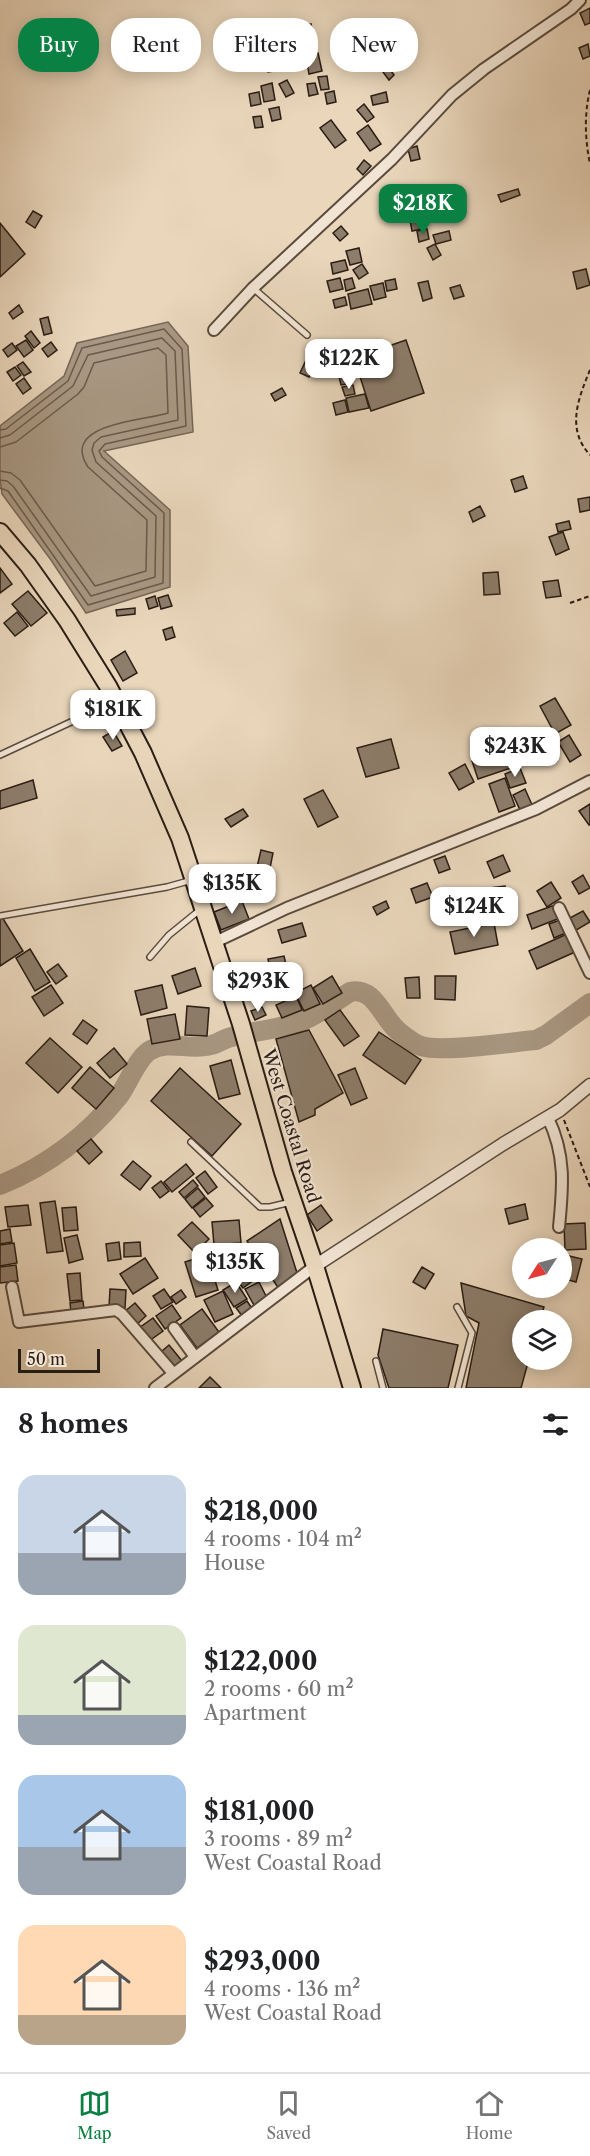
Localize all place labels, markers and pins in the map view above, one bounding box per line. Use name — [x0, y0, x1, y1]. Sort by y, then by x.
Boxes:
pin: $218K — [381, 184, 465, 235]
pin: $122K — [307, 339, 391, 390]
pin: $181K — [71, 690, 155, 741]
pin: $243K — [473, 727, 557, 778]
pin: $135K — [190, 864, 274, 915]
pin: $124K — [432, 887, 516, 938]
pin: $293K — [216, 962, 300, 1013]
pin: $135K — [193, 1243, 277, 1294]

